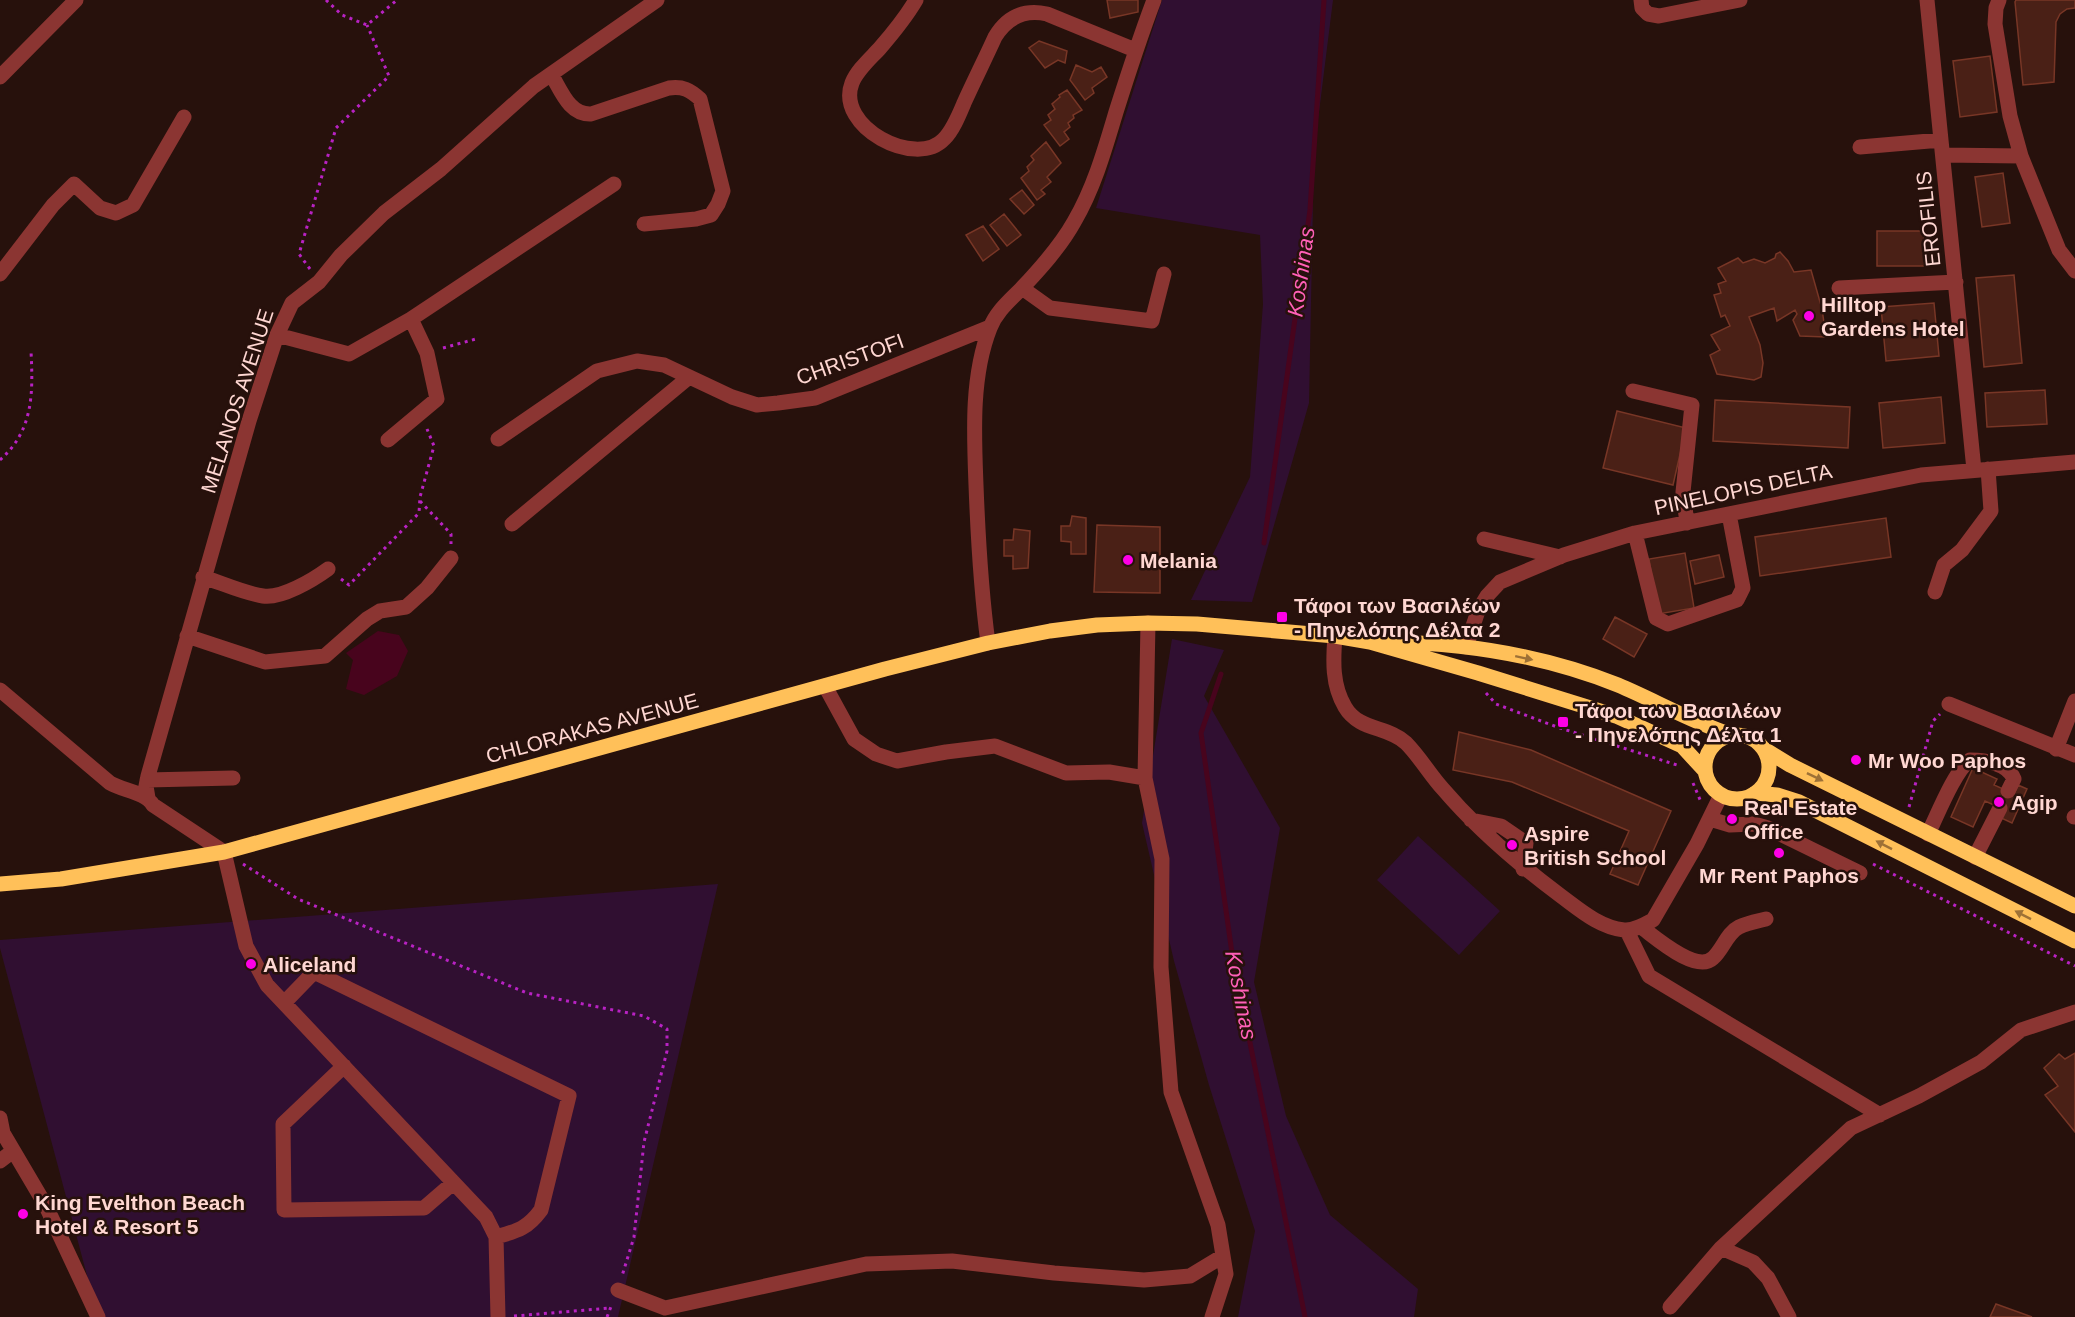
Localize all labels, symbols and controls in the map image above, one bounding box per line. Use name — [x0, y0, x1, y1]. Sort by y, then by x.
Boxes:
street label: EROFILIS — [1912, 170, 1944, 268]
water label: Koshinas — [1282, 225, 1320, 319]
place label: Hilltop Gardens Hotel — [1821, 293, 1965, 340]
street label: MELANOS AVENUE — [196, 306, 278, 496]
marker: Hilltop Gardens Hotel — [1802, 309, 1816, 323]
street label: CHRISTOFI — [793, 329, 907, 389]
street label: PINELOPIS DELTA — [1652, 459, 1834, 519]
place label: Melania — [1140, 549, 1217, 572]
marker: Melania — [1121, 553, 1135, 567]
place label: Τάφοι των Βασιλέων - Πηνελόπης Δέλτα 2 — [1294, 594, 1501, 642]
marker: Τάφοι των Βασιλέων - Πηνελόπης Δέλτα 2 — [1275, 610, 1289, 624]
one-way arrow — [1514, 654, 1533, 663]
street label: CHLORAKAS AVENUE — [483, 689, 701, 767]
place label: Τάφοι των Βασιλέων - Πηνελόπης Δέλτα 1 — [1575, 699, 1782, 747]
marker: Τάφοι των Βασιλέων - Πηνελόπης Δέλτα 1 — [1556, 715, 1570, 729]
place label: Mr Woo Paphos — [1868, 749, 2026, 772]
marker: Mr Woo Paphos — [1849, 753, 1863, 767]
one-way arrow — [1806, 773, 1823, 782]
place label: Agip — [2011, 791, 2058, 814]
marker: Agip — [1992, 795, 2006, 809]
place label: Real Estate Office — [1744, 796, 1857, 843]
marker: Real Estate Office — [1725, 812, 1739, 826]
place label: Aspire British School — [1524, 822, 1666, 869]
marker: Aspire British School — [1505, 838, 1519, 852]
one-way arrow — [1875, 840, 1892, 849]
marker: Mr Rent Paphos — [1772, 846, 1786, 860]
place label: Mr Rent Paphos — [1699, 864, 1859, 887]
one-way arrow — [2014, 910, 2031, 919]
water label: Koshinas — [1220, 948, 1262, 1042]
place label: Aliceland — [263, 953, 356, 976]
marker: Aliceland — [244, 957, 258, 971]
place label: King Evelthon Beach Hotel & Resort 5 — [35, 1191, 245, 1238]
marker: King Evelthon Beach Hotel & Resort 5 — [16, 1207, 30, 1221]

